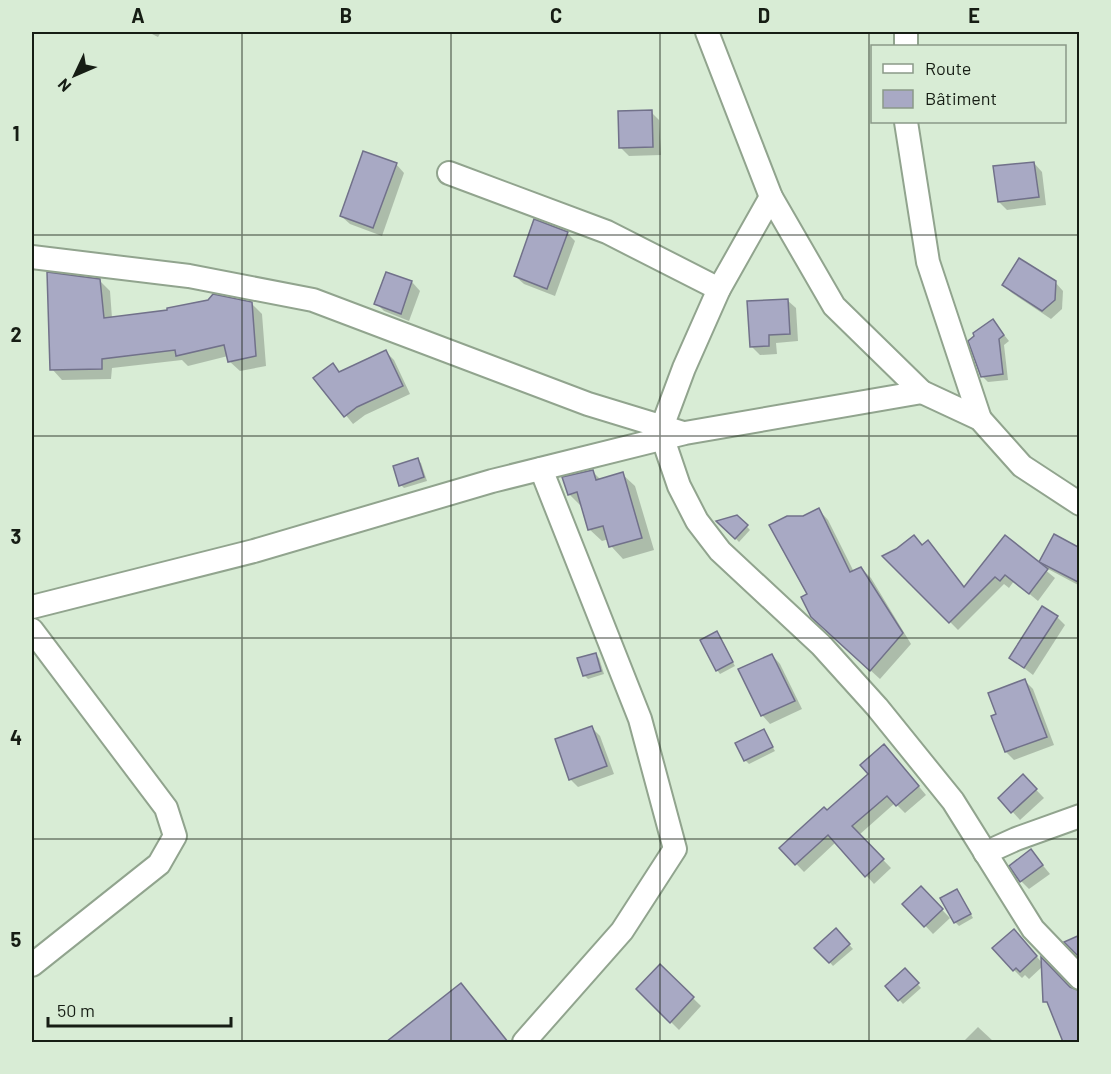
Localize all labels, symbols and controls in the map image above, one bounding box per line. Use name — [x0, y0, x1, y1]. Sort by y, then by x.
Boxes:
text: A — [131, 3, 145, 27]
text: B — [340, 3, 352, 27]
text: C — [550, 3, 562, 27]
text: D — [758, 3, 770, 27]
text: E — [968, 3, 980, 27]
north arrow — [45, 45, 105, 105]
legend — [871, 45, 1066, 123]
text: Route — [925, 57, 971, 79]
text: N — [53, 75, 74, 96]
text: Bâtiment — [925, 87, 997, 109]
text: 1 — [12, 121, 20, 145]
text: 2 — [10, 322, 22, 346]
text: 3 — [11, 524, 21, 548]
text: 4 — [10, 725, 22, 749]
text: 5 — [11, 927, 22, 951]
scale bar — [48, 990, 231, 1028]
text: 50 m — [57, 999, 95, 1021]

